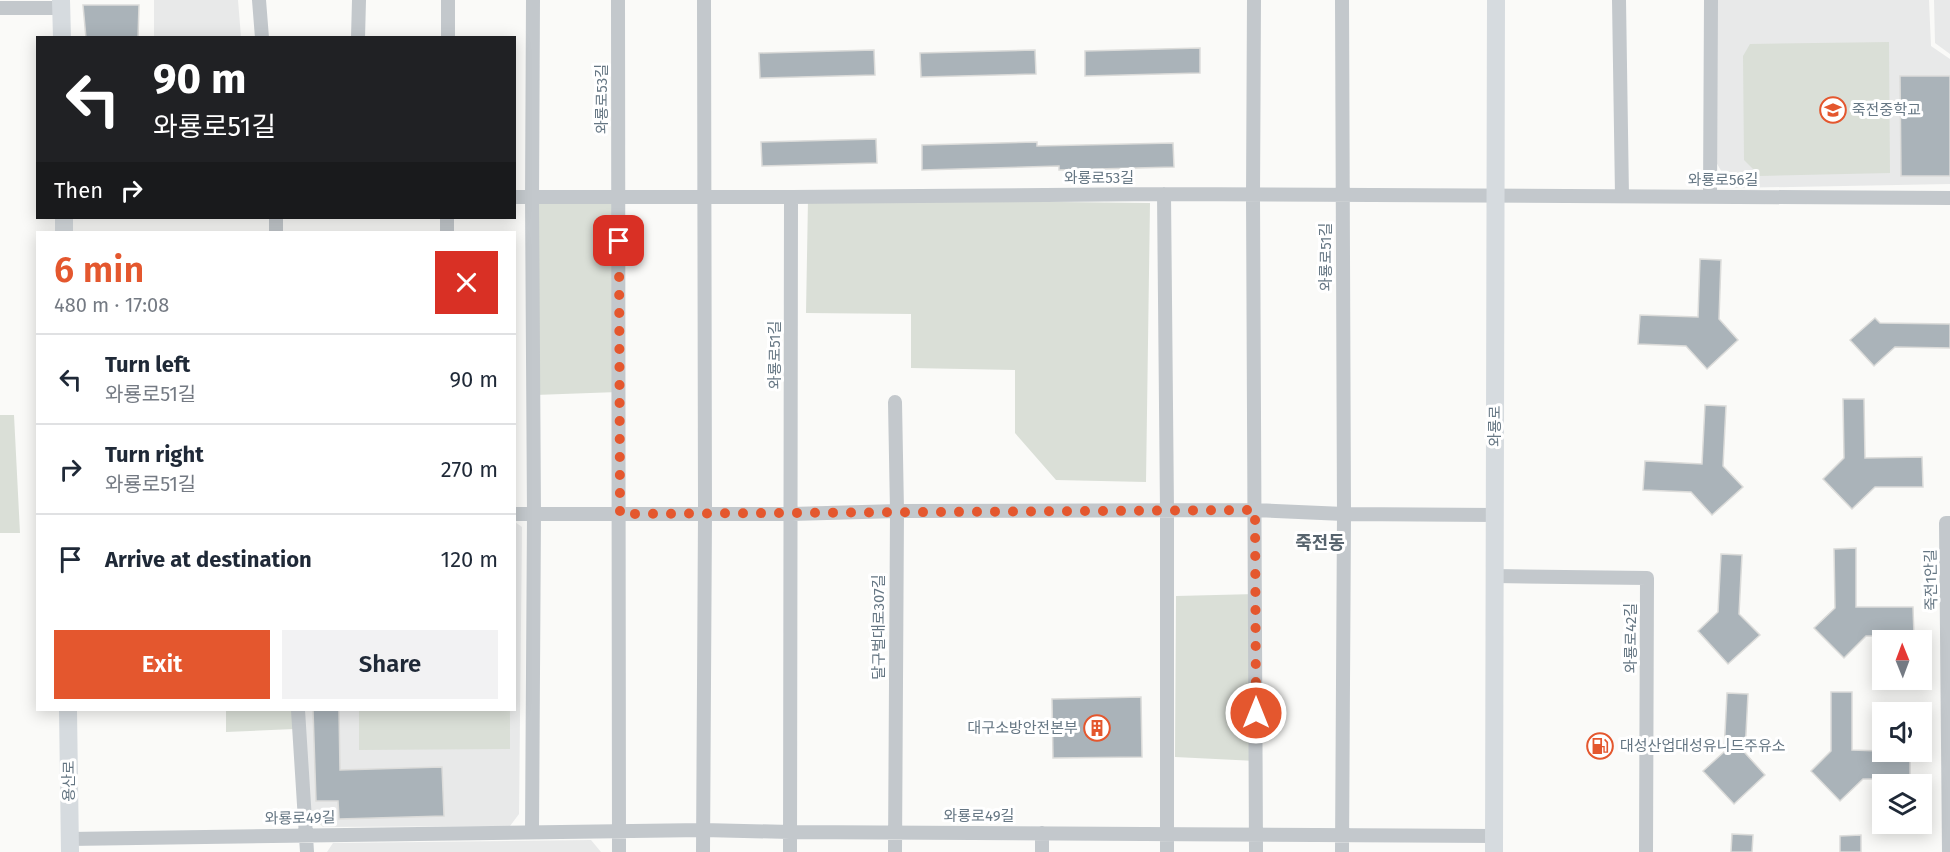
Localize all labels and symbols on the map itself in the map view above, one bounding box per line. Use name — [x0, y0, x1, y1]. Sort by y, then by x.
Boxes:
street label: 와룡로53길 — [593, 64, 611, 134]
school or university icon: 죽전중학교 — [1818, 95, 1848, 125]
place label: 죽전중학교 — [1852, 101, 1921, 119]
street label: 와룡로53길 — [1064, 169, 1134, 187]
street label: 와룡로56길 — [1688, 171, 1758, 189]
pin — [593, 215, 644, 266]
street label: 와룡로51길 — [1317, 223, 1335, 291]
street label: 와룡로51길 — [766, 321, 784, 389]
street label: 와룡로 — [1486, 405, 1504, 447]
district label: 죽전동 — [1295, 532, 1345, 554]
street label: 죽전1안길 — [1921, 549, 1941, 611]
street label: 달구벌대로307길 — [870, 574, 888, 680]
street label: 와룡로42길 — [1622, 603, 1640, 673]
north arrow — [1872, 630, 1932, 690]
position arrow — [1224, 681, 1288, 745]
building icon: 대구소방안전본부 — [1082, 713, 1112, 743]
place label: 대구소방안전본부 — [968, 719, 1078, 737]
fuel station icon: 대성산업대성유니드주유소 — [1585, 731, 1615, 761]
place label: 대성산업대성유니드주유소 — [1620, 737, 1786, 755]
street label: 용산로 — [60, 760, 78, 802]
street label: 와룡로49길 — [944, 807, 1014, 825]
street label: 와룡로49길 — [264, 808, 336, 828]

